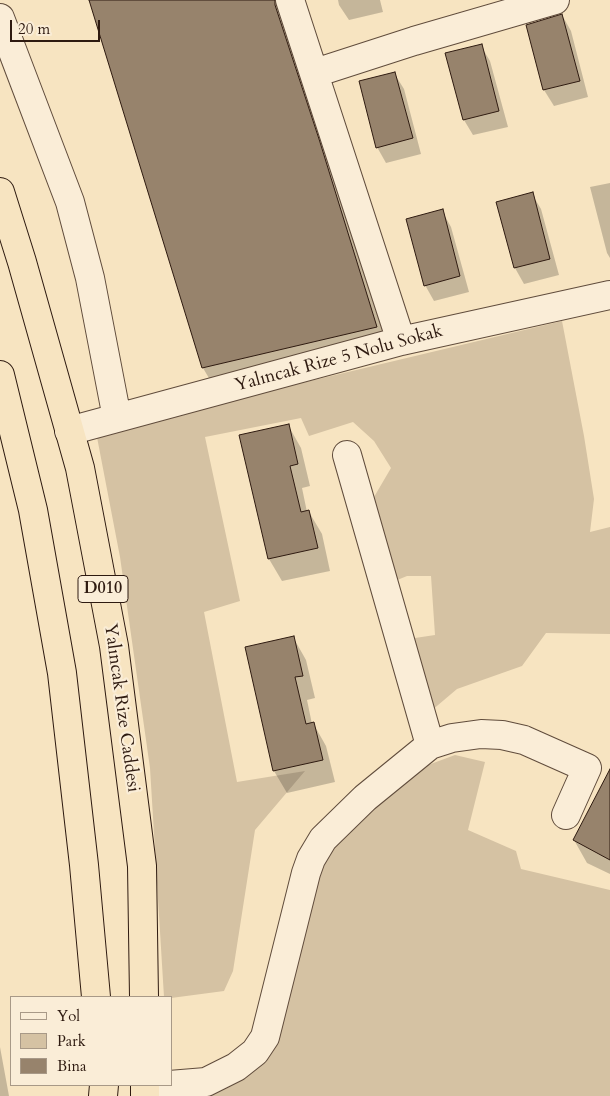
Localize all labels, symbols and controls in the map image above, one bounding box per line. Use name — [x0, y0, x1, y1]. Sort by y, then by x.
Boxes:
scale bar — [12, 10, 102, 42]
text: 20 m — [18, 19, 50, 39]
street label: Yalıncak Rize 5 Nolu Sokak — [233, 321, 445, 397]
road number: D010 — [78, 576, 128, 602]
street label: Yalıncak Rize Caddesi — [98, 622, 144, 794]
legend — [10, 996, 172, 1086]
text: Yol — [57, 1006, 80, 1026]
text: Park — [57, 1031, 86, 1051]
text: Bina — [57, 1056, 86, 1076]

